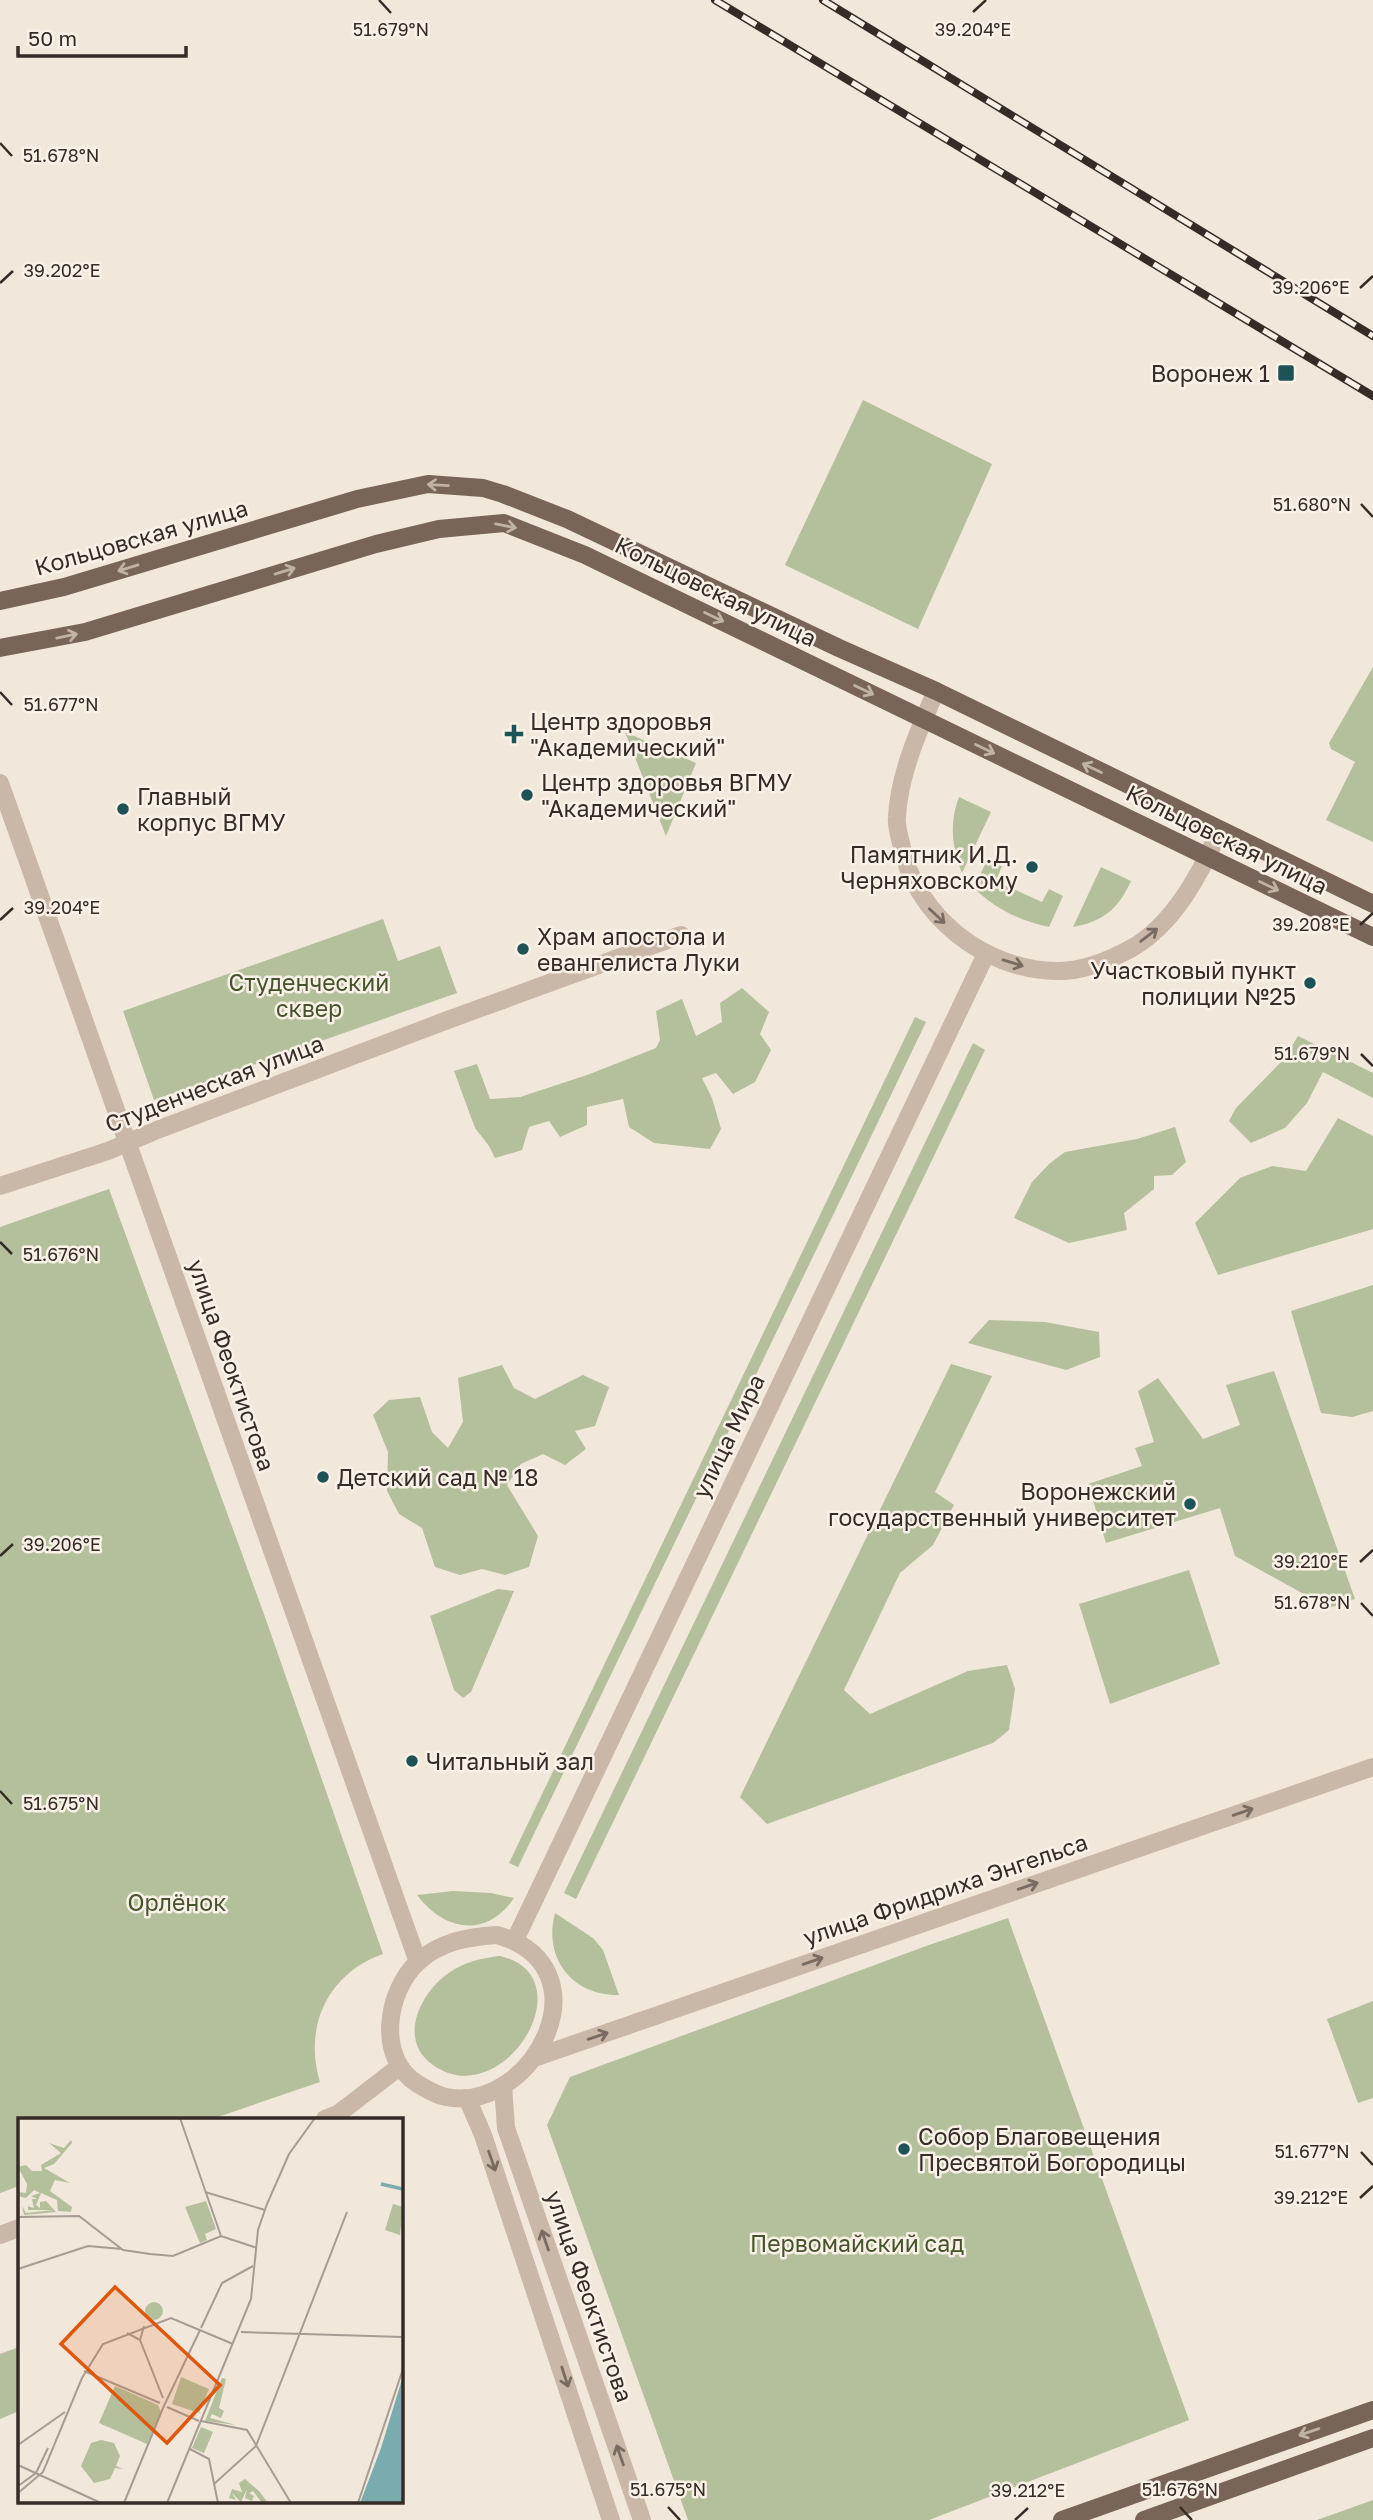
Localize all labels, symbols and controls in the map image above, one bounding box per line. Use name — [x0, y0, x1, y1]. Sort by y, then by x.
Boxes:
scale bar — [18, 14, 186, 58]
text: 51.679°N — [353, 18, 429, 40]
text: 39.204°E — [935, 18, 1011, 40]
text: 50 m — [28, 25, 77, 51]
text: 51.678°N — [23, 144, 99, 166]
text: 39.202°E — [24, 259, 100, 281]
text: 39.206°E — [1272, 276, 1350, 298]
place label: Воронеж 1 — [1151, 359, 1270, 387]
marker: Воронеж 1 — [1276, 363, 1296, 383]
one-way arrow — [427, 479, 450, 492]
street label: Кольцовская улица — [31, 493, 251, 581]
text: 51.680°N — [1273, 493, 1351, 515]
one-way arrow — [494, 520, 517, 534]
street label: Кольцовская улица — [611, 530, 821, 652]
one-way arrow — [118, 562, 140, 575]
one-way arrow — [274, 564, 296, 577]
one-way arrow — [703, 611, 724, 625]
one-way arrow — [55, 628, 78, 642]
one-way arrow — [853, 684, 874, 697]
text: 51.677°N — [23, 693, 99, 715]
place label: Центр здоровья "Академический" — [530, 707, 725, 761]
marker: Центр здоровья "Академический" — [504, 724, 524, 744]
one-way arrow — [974, 742, 995, 756]
one-way arrow — [1082, 761, 1103, 774]
place label: Центр здоровья ВГМУ "Академический" — [541, 768, 792, 822]
street label: Кольцовская улица — [1122, 778, 1332, 900]
place label: Главный корпус ВГМУ — [137, 782, 286, 836]
marker: Центр здоровья ВГМУ "Академический" — [519, 787, 535, 803]
marker: Главный корпус ВГМУ — [115, 801, 131, 817]
place label: Памятник И.Д. Черняховскому — [840, 840, 1018, 894]
marker: Памятник И.Д. Черняховскому — [1024, 859, 1040, 875]
one-way arrow — [1258, 880, 1279, 894]
text: 39.204°E — [24, 896, 100, 918]
one-way arrow — [928, 907, 945, 924]
text: 39.208°E — [1272, 913, 1350, 935]
place label: Храм апостола и евангелиста Луки — [537, 922, 740, 976]
one-way arrow — [1139, 927, 1158, 942]
marker: Храм апостола и евангелиста Луки — [515, 941, 531, 957]
place label: Участковый пункт полиции №25 — [1090, 956, 1296, 1010]
one-way arrow — [1001, 958, 1023, 970]
park label: Студенческий сквер — [229, 968, 389, 1022]
marker: Участковый пункт полиции №25 — [1302, 975, 1318, 991]
street label: Студенческая улица — [101, 1028, 327, 1138]
text: 51.679°N — [1274, 1042, 1350, 1064]
text: 51.676°N — [23, 1243, 99, 1265]
street label: улица Феоктистова — [183, 1256, 281, 1474]
street label: улица Мира — [686, 1370, 770, 1502]
place label: Детский сад № 18 — [337, 1463, 539, 1491]
marker: Детский сад № 18 — [315, 1469, 331, 1485]
place label: Воронежский государственный университет — [828, 1477, 1176, 1531]
marker: Воронежский государственный университет — [1182, 1496, 1198, 1512]
text: 39.206°E — [23, 1533, 101, 1555]
text: 39.210°E — [1273, 1550, 1349, 1572]
text: 51.678°N — [1274, 1591, 1350, 1613]
place label: Читальный зал — [426, 1747, 594, 1775]
marker: Читальный зал — [404, 1753, 420, 1769]
text: 51.675°N — [23, 1792, 99, 1814]
one-way arrow — [1232, 1805, 1254, 1818]
street label: улица Фридриха Энгельса — [799, 1827, 1091, 1951]
one-way arrow — [1017, 1879, 1039, 1892]
park label: Орлёнок — [128, 1888, 226, 1916]
one-way arrow — [802, 1954, 824, 1966]
one-way arrow — [587, 2029, 609, 2041]
inset map — [18, 2118, 402, 2502]
place label: Собор Благовещения Пресвятой Богородицы — [918, 2122, 1186, 2176]
text: 51.677°N — [1274, 2140, 1350, 2162]
marker: Собор Благовещения Пресвятой Богородицы — [896, 2141, 912, 2157]
one-way arrow — [487, 2150, 499, 2172]
text: 39.212°E — [1274, 2186, 1348, 2208]
street label: улица Феоктистова — [541, 2187, 639, 2405]
park label: Первомайский сад — [750, 2229, 964, 2257]
one-way arrow — [538, 2230, 551, 2252]
one-way arrow — [560, 2366, 573, 2388]
one-way arrow — [1298, 2427, 1320, 2439]
one-way arrow — [613, 2445, 625, 2467]
text: 51.675°N — [630, 2478, 706, 2500]
text: 51.676°N — [1142, 2478, 1218, 2500]
text: 39.212°E — [991, 2479, 1065, 2501]

